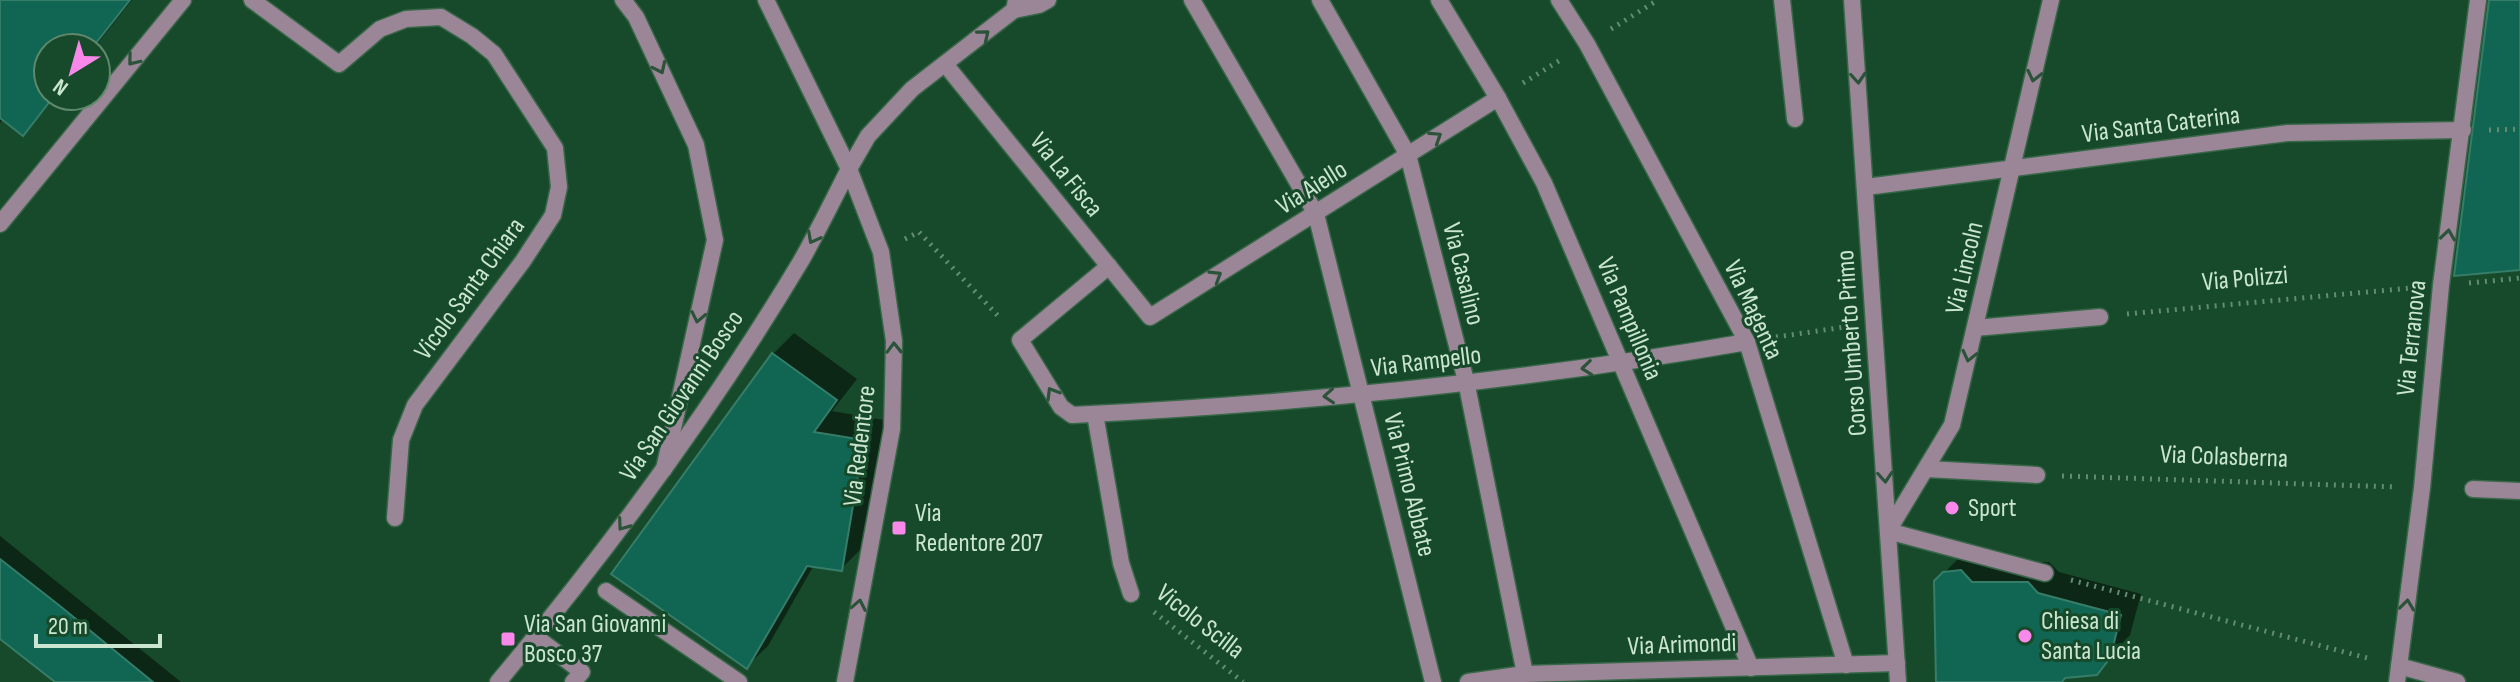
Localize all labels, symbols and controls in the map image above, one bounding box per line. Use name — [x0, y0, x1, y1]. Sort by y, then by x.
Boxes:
one-way arrow — [975, 30, 990, 44]
north arrow — [32, 32, 112, 112]
one-way arrow — [129, 51, 143, 66]
one-way arrow — [650, 60, 666, 75]
one-way arrow — [2026, 69, 2043, 82]
text: N — [48, 72, 74, 101]
one-way arrow — [1849, 72, 1866, 85]
street label: Via Santa Caterina — [2080, 100, 2242, 150]
street label: Via La Fisca — [1023, 127, 1109, 223]
one-way arrow — [1427, 132, 1442, 147]
street label: Via Aiello — [1271, 154, 1353, 222]
street label: Vicolo Santa Chiara — [408, 212, 532, 366]
street label: Via Lincoln — [1939, 219, 1991, 317]
street label: Via Casalino — [1435, 220, 1491, 328]
one-way arrow — [2439, 228, 2456, 242]
one-way arrow — [807, 230, 822, 245]
street label: Corso Umberto Primo — [1830, 249, 1874, 437]
street label: Via Pampillonia — [1589, 253, 1669, 385]
street label: Via Magenta — [1717, 255, 1789, 365]
street label: Via Polizzi — [2201, 260, 2289, 298]
one-way arrow — [1207, 270, 1222, 285]
street label: Via Terranova — [2391, 279, 2433, 397]
street label: Via San Giovanni Bosco — [613, 305, 751, 487]
one-way arrow — [690, 309, 707, 323]
street label: Via Rampello — [1369, 340, 1483, 384]
one-way arrow — [885, 342, 902, 354]
one-way arrow — [1961, 349, 1978, 363]
one-way arrow — [1580, 359, 1593, 376]
street label: Via Redentore — [837, 384, 883, 508]
one-way arrow — [1047, 387, 1062, 402]
one-way arrow — [1322, 387, 1335, 404]
street label: Via Primo Abbate — [1376, 410, 1442, 560]
street label: Via Colasberna — [2160, 439, 2288, 475]
one-way arrow — [1876, 471, 1893, 484]
place label: Sport — [1968, 493, 2016, 524]
place label: Via Redentore 207 — [915, 498, 1043, 559]
marker: Sport — [1943, 499, 1961, 517]
one-way arrow — [618, 516, 633, 531]
marker: Via Redentore 207 — [890, 519, 908, 537]
street label: Vicolo Scilla — [1150, 578, 1250, 666]
scale bar — [36, 598, 160, 648]
one-way arrow — [2398, 598, 2415, 612]
one-way arrow — [850, 599, 867, 613]
place label: Chiesa di Santa Lucia — [2041, 606, 2141, 667]
place label: Via San Giovanni Bosco 37 — [524, 609, 666, 670]
text: 20 m — [48, 612, 88, 641]
marker: Chiesa di Santa Lucia — [2016, 627, 2034, 645]
street label: Via Arimondi — [1627, 628, 1737, 662]
marker: Via San Giovanni Bosco 37 — [499, 630, 517, 648]

